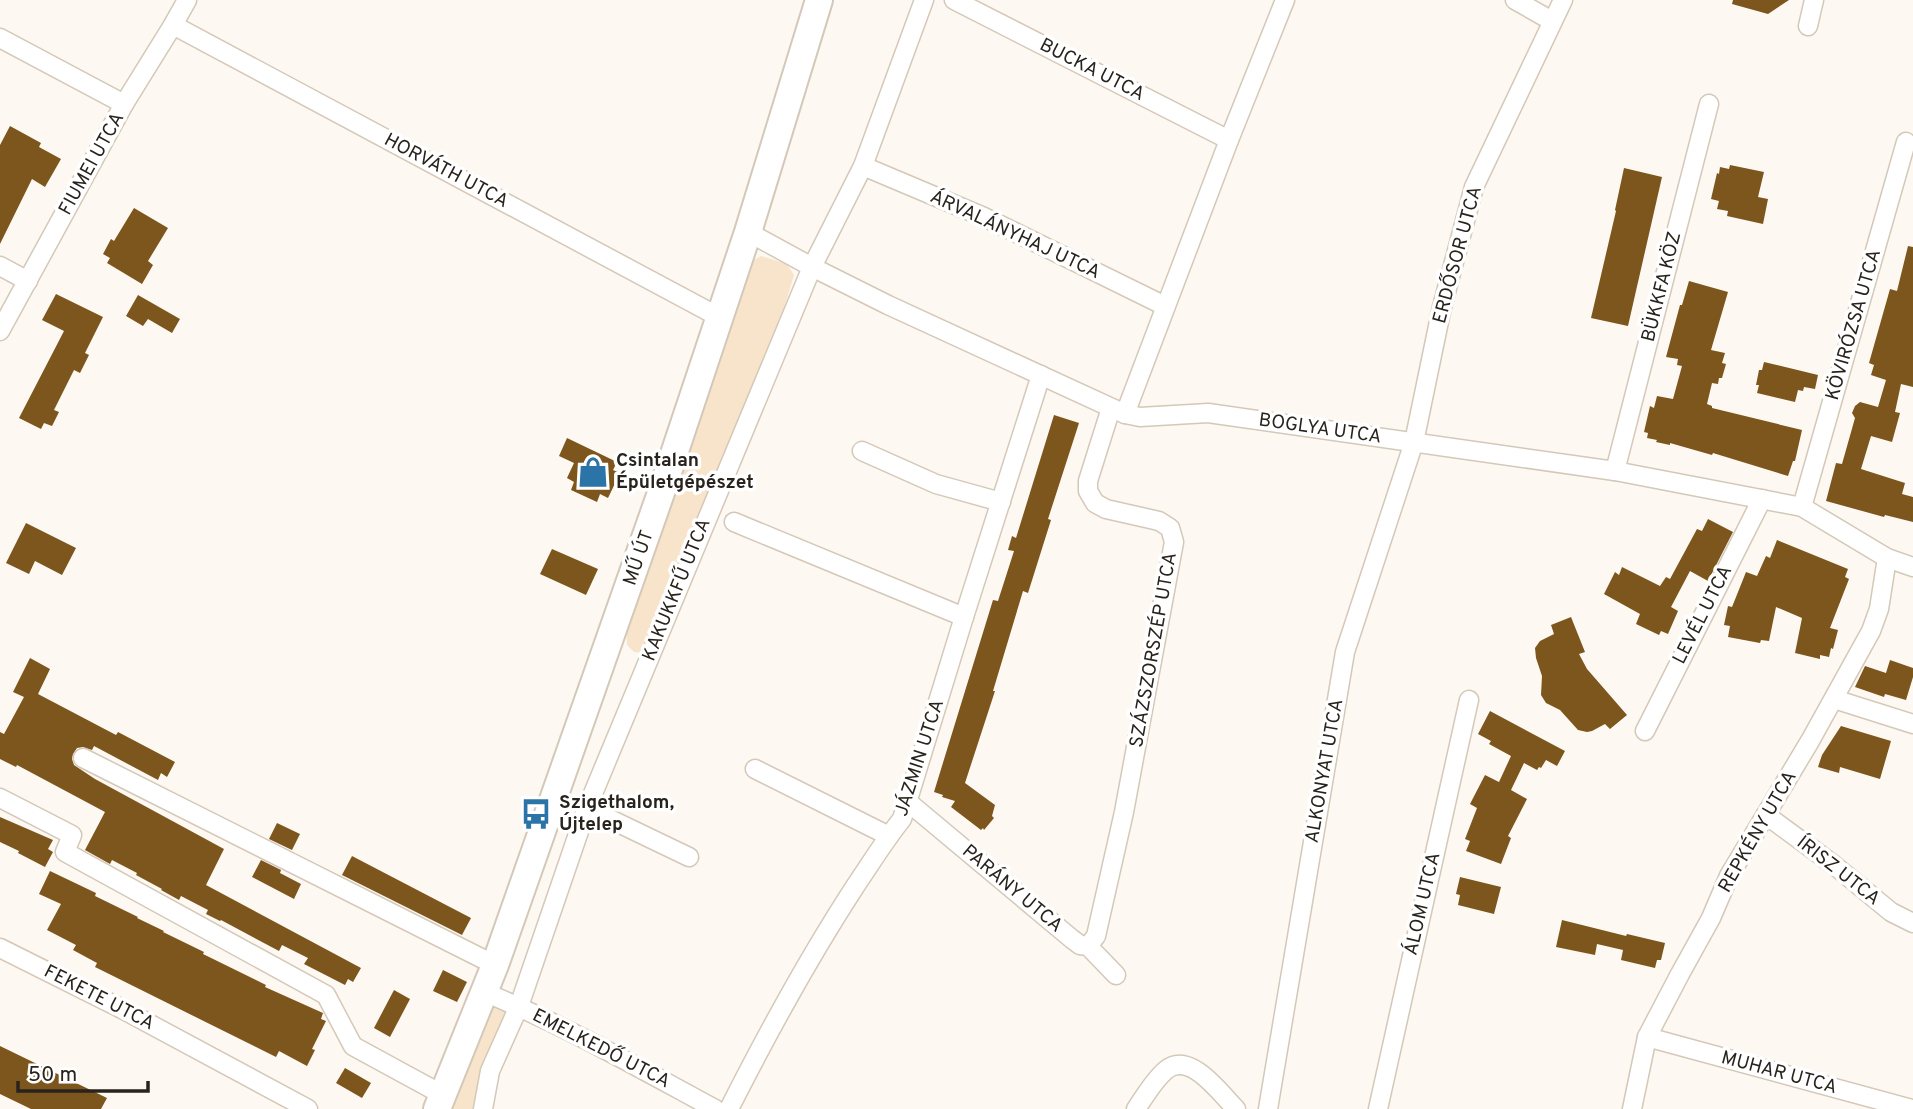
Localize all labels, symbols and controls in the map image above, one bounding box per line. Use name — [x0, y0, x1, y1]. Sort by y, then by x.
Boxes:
street label: BUCKA UTCA — [1035, 33, 1149, 107]
street label: FIUMEI UTCA — [54, 108, 130, 220]
street label: HORVÁTH UTCA — [380, 127, 513, 214]
street label: ERDŐSOR UTCA — [1427, 183, 1488, 326]
street label: ÁRVALÁNYHAJ UTCA — [926, 184, 1104, 285]
street label: BÜKKFA KÖZ — [1636, 229, 1687, 345]
street label: KÖVIRÓZSA UTCA — [1820, 246, 1887, 403]
street label: BOGLYA UTCA — [1257, 409, 1383, 449]
place label: Csintalan Épületgépészet — [616, 449, 754, 495]
shop icon: Csintalan Épületgépészet — [576, 455, 610, 489]
street label: KAKUKKFŰ UTCA — [637, 515, 717, 665]
street label: MŰ ÚT — [617, 527, 660, 589]
street label: SZÁZSZORSZÉP UTCA — [1124, 550, 1183, 749]
street label: LEVÉL UTCA — [1667, 561, 1738, 669]
street label: JÁZMIN UTCA — [889, 696, 950, 820]
street label: ALKONYAT UTCA — [1301, 697, 1349, 845]
street label: REPKÉNY UTCA — [1713, 766, 1803, 897]
place label: Szigethalom, Újtelep — [559, 791, 675, 837]
bus stop icon: Szigethalom, Újtelep — [519, 797, 553, 831]
street label: ÍRISZ UTCA — [1791, 830, 1885, 911]
street label: PARÁNY UTCA — [957, 839, 1068, 938]
street label: ÁLOM UTCA — [1399, 850, 1446, 958]
street label: FEKETE UTCA — [40, 960, 158, 1036]
street label: EMELKEDŐ UTCA — [528, 1003, 674, 1094]
street label: MUHAR UTCA — [1718, 1046, 1840, 1100]
scale bar — [18, 1050, 147, 1094]
text: 50 m — [28, 1062, 77, 1089]

